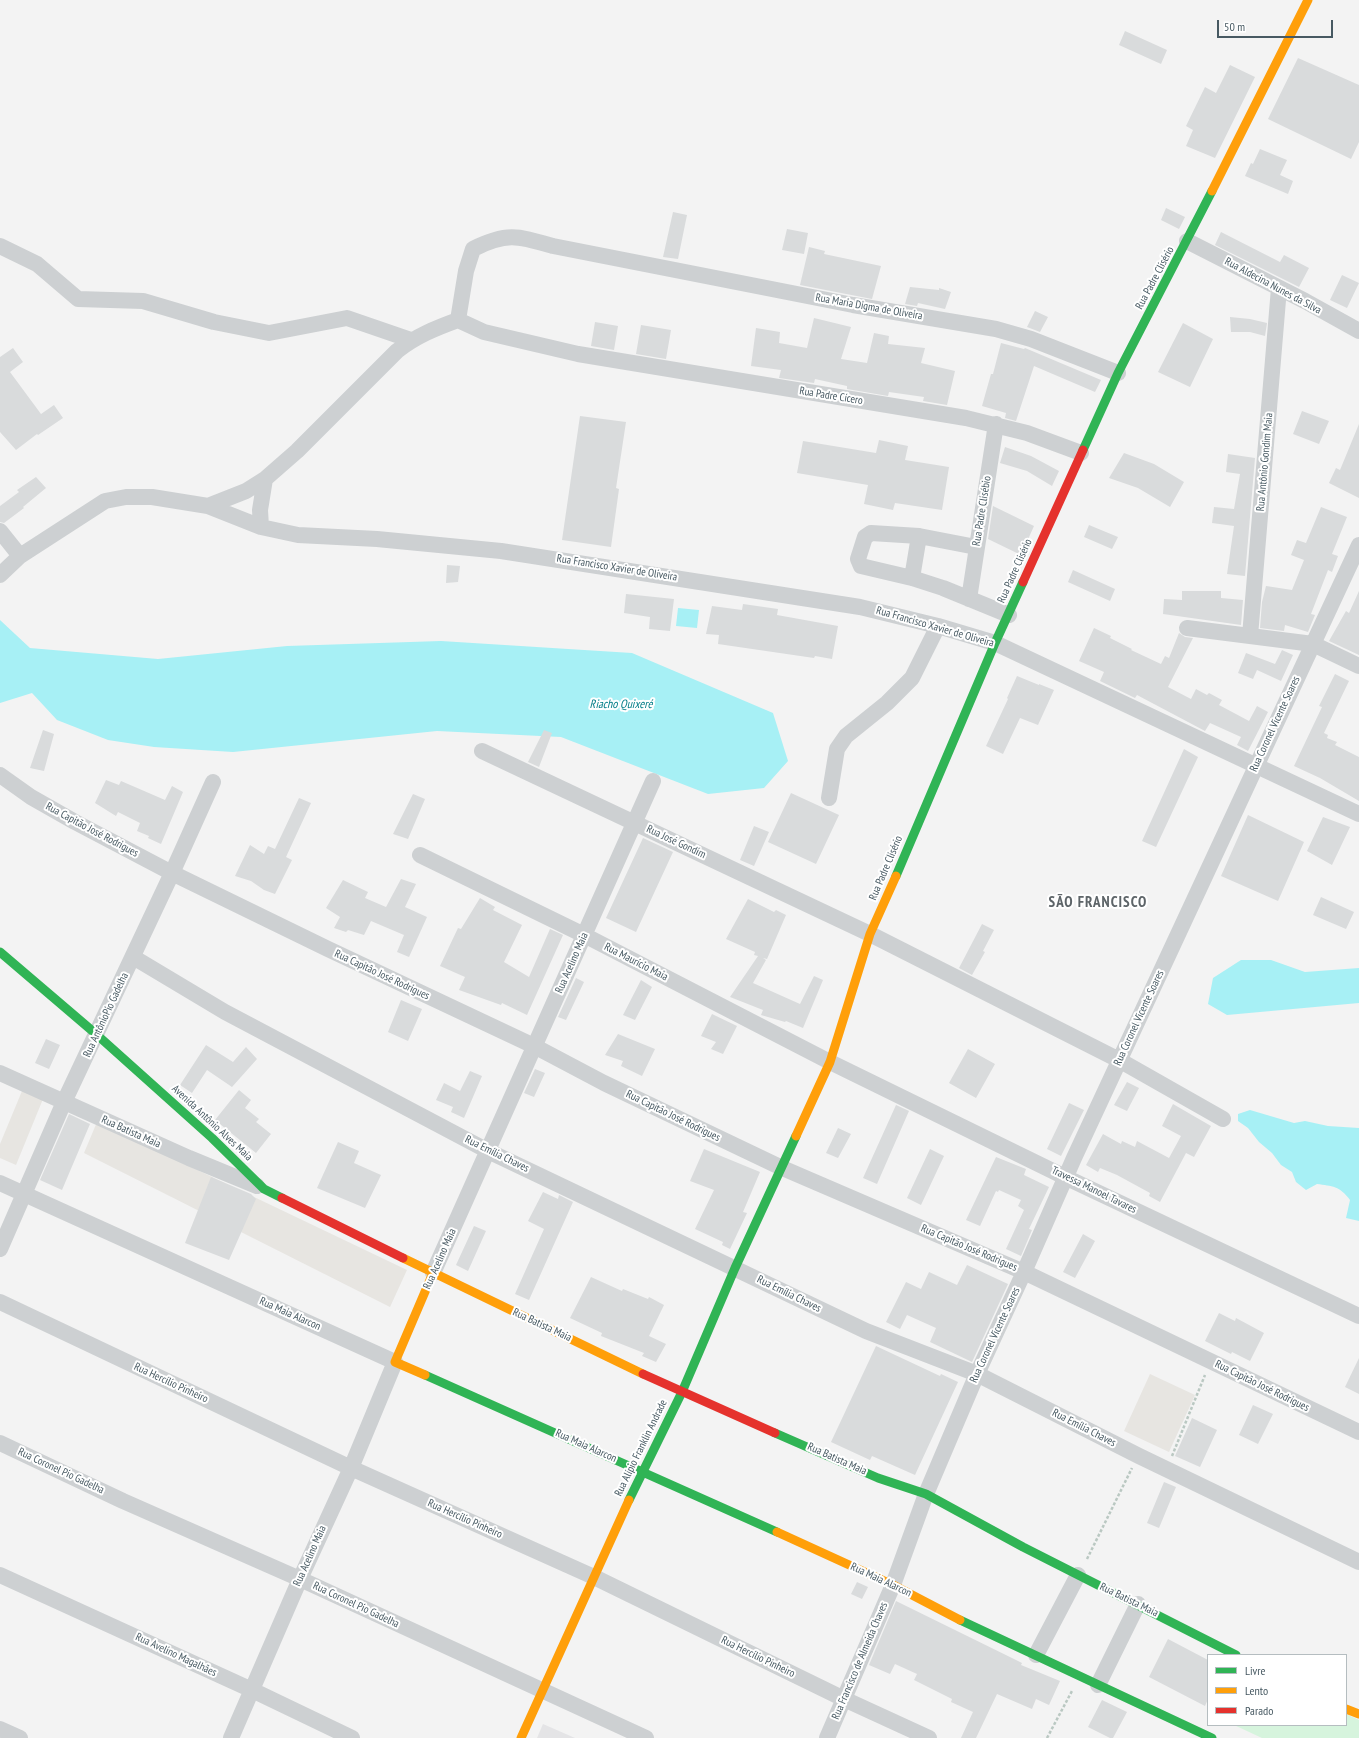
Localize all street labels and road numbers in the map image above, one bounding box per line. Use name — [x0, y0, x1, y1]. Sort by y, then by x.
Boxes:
street label: Rua Padre Clisério — [1133, 244, 1177, 312]
street label: Rua Aldecina Nunes da Silva — [1222, 255, 1324, 317]
street label: Rua Maria Digma de Oliveira — [814, 291, 924, 323]
street label: Rua Padre Cícero — [798, 384, 864, 408]
street label: Rua Antônio Gondim Maia — [1254, 412, 1276, 512]
street label: Rua Padre Clisébio — [970, 475, 994, 547]
street label: Rua Padre Clisério — [995, 537, 1035, 605]
street label: Rua Francisco Xavier de Oliveira — [556, 552, 678, 584]
street label: Rua Francisco Xavier de Oliveira — [875, 604, 995, 650]
street label: Rua Coronel Vicente Soares — [1247, 674, 1303, 774]
street label: Rua Capitão José Rodrigues — [43, 800, 141, 860]
street label: Rua José Gondim — [644, 822, 708, 862]
street label: Rua Padre Clisério — [866, 834, 906, 902]
street label: Rua Acelino Maia — [553, 931, 591, 995]
street label: Rua Maurício Maia — [602, 940, 670, 984]
street label: Rua Capitão José Rodrigues — [332, 947, 432, 1003]
street label: Rua Coronel Vicente Soares — [1111, 968, 1167, 1068]
street label: Rua AntônioPio Gadelha — [81, 971, 131, 1059]
street label: Avenida Antônio Alves Maia — [169, 1082, 255, 1164]
street label: Rua Capitão José Rodrigues — [624, 1087, 722, 1145]
street label: Rua Batista Maia — [99, 1113, 163, 1151]
street label: Rua Emília Chaves — [463, 1133, 531, 1175]
street label: Travessa Manoel Tavares — [1049, 1164, 1139, 1216]
street label: Rua Capitão José Rodrigues — [919, 1222, 1019, 1274]
street label: Rua Acelino Maia — [421, 1227, 459, 1291]
street label: Rua Emília Chaves — [755, 1273, 823, 1315]
street label: Rua Coronel Vicente Soares — [967, 1285, 1023, 1385]
street label: Rua Maia Alarcon — [257, 1295, 323, 1333]
street label: Rua Batista Maia — [510, 1306, 574, 1344]
street label: Rua Capitão José Rodrigues — [1213, 1357, 1311, 1415]
street label: Rua Hercílio Pinheiro — [132, 1360, 210, 1406]
street label: Rua Alípio Franklin Andrade — [612, 1398, 670, 1498]
street label: Rua Emília Chaves — [1050, 1406, 1118, 1450]
street label: Rua Maia Alarcon — [553, 1427, 619, 1465]
street label: Rua Batista Maia — [805, 1440, 869, 1478]
street label: Rua Coronel Pio Gadelha — [16, 1445, 106, 1497]
street label: Rua Hercílio Pinheiro — [426, 1497, 504, 1541]
street label: Rua Acelino Maia — [291, 1524, 329, 1588]
street label: Rua Maia Alarcon — [848, 1560, 914, 1600]
street label: Rua Coronel Pio Gadelha — [311, 1579, 401, 1631]
street label: Rua Batista Maia — [1098, 1580, 1160, 1620]
street label: Rua Francisco de Almeida Chaves — [829, 1600, 891, 1722]
street label: Rua Avelino Magalhães — [133, 1630, 219, 1680]
street label: Rua Hercílio Pinheiro — [719, 1633, 797, 1681]

